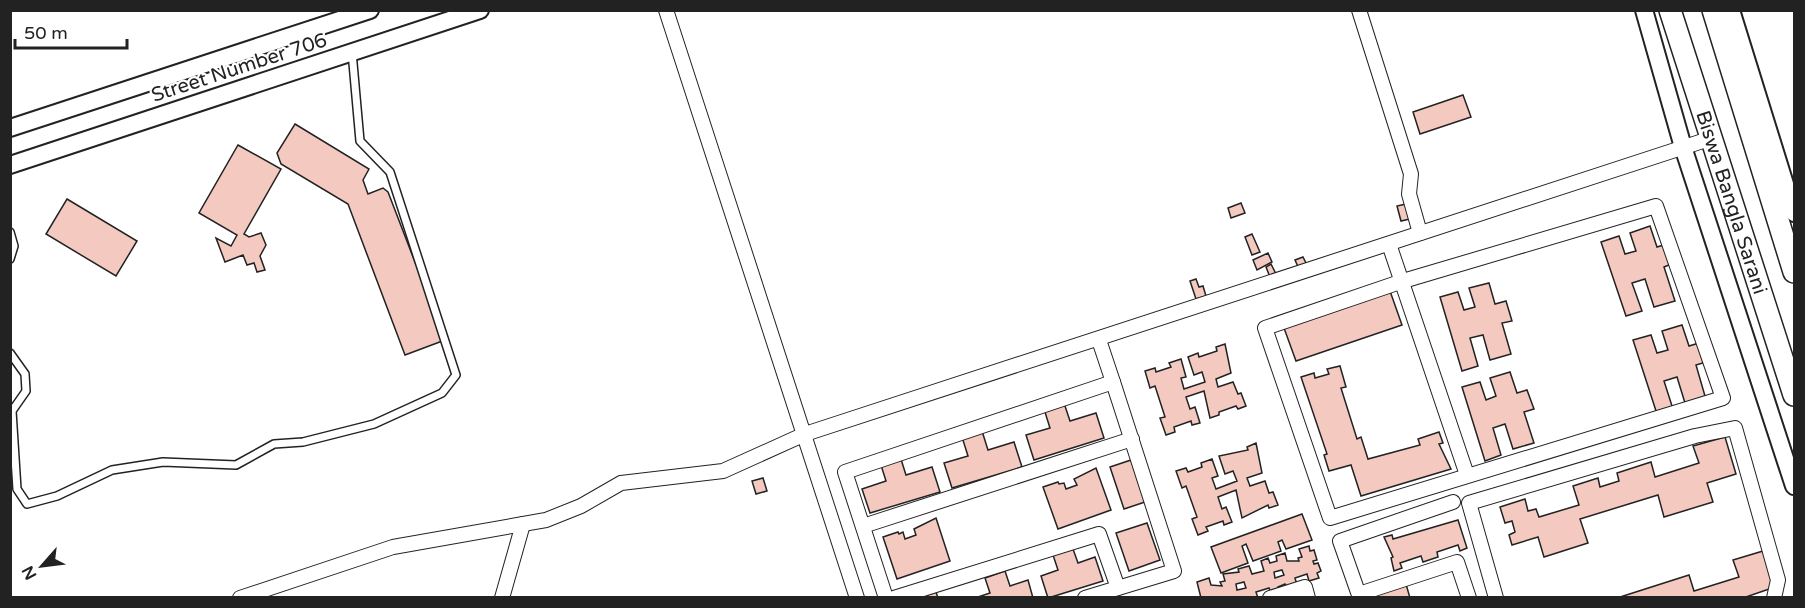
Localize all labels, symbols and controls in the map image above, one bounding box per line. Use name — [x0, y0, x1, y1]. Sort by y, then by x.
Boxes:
scale bar — [15, 12, 128, 50]
text: 50 m — [24, 22, 68, 44]
street label: Street Number 706 — [148, 28, 330, 108]
street label: Biswa Bangla Sarani — [1690, 108, 1772, 297]
north arrow — [12, 536, 72, 596]
text: N — [18, 562, 41, 583]

